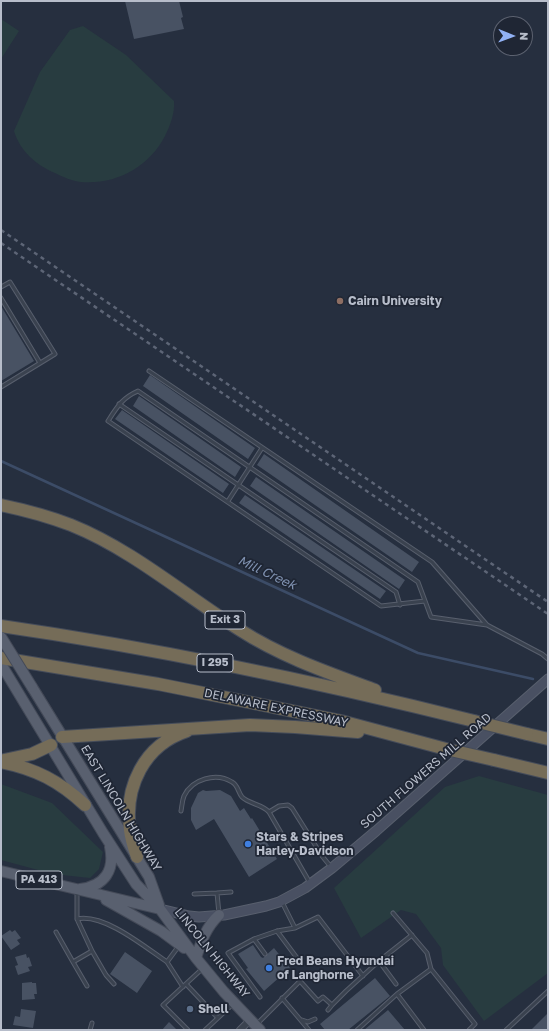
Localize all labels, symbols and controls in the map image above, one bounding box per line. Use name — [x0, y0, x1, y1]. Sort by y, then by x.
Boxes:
north arrow — [493, 16, 533, 56]
text: N — [518, 32, 531, 41]
place label: Cairn University — [348, 294, 442, 308]
marker: Cairn University — [335, 296, 345, 306]
water label: Mill Creek — [235, 553, 299, 593]
road number: Exit 3 — [205, 611, 245, 629]
road number: I 295 — [197, 654, 233, 672]
street label: DELAWARE EXPRESSWAY — [203, 686, 349, 730]
street label: SOUTH FLOWERS MILL ROAD — [358, 710, 494, 832]
street label: EAST LINCOLN HIGHWAY — [78, 742, 164, 874]
place label: Stars & Stripes Harley-Davidson — [256, 830, 354, 858]
marker: Stars & Stripes Harley-Davidson — [243, 839, 253, 849]
road number: PA 413 — [16, 871, 62, 889]
street label: LINCOLN HIGHWAY — [171, 905, 253, 1001]
place label: Fred Beans Hyundai of Langhorne — [277, 954, 394, 982]
marker: Fred Beans Hyundai of Langhorne — [264, 963, 274, 973]
place label: Shell — [198, 1002, 228, 1016]
marker: Shell — [185, 1004, 195, 1014]

